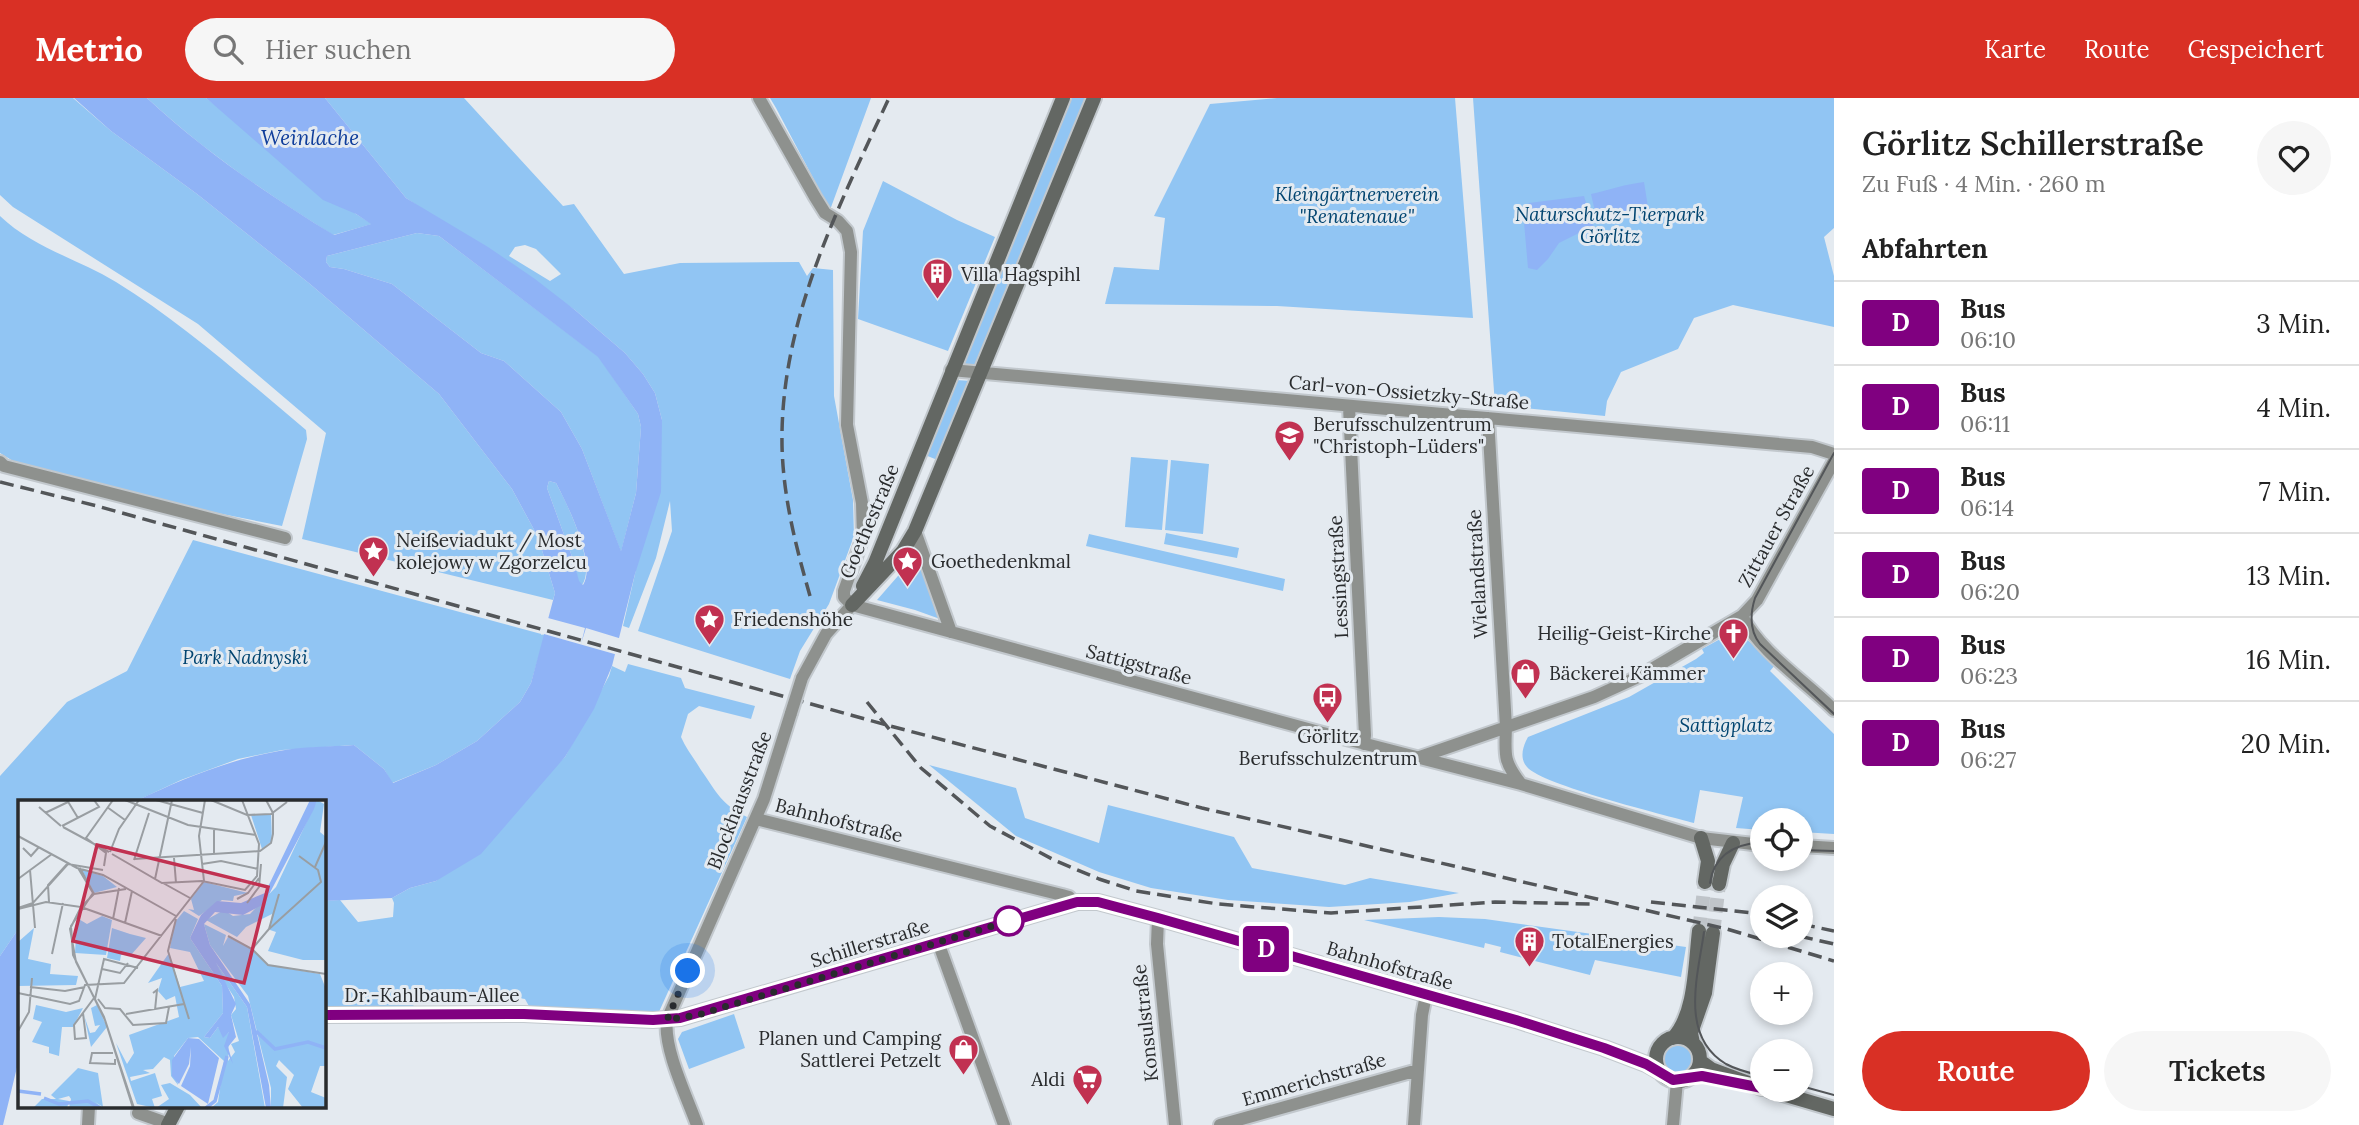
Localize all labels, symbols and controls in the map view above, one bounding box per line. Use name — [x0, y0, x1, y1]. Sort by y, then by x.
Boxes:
search box — [185, 18, 675, 81]
text: Metrio — [35, 28, 143, 70]
icon: search — [209, 30, 247, 68]
text: Hier suchen — [265, 33, 411, 66]
text: Karte — [1984, 34, 2046, 65]
text: Route — [2084, 34, 2150, 65]
text: Gespeichert — [2188, 34, 2324, 65]
button: heart — [2257, 121, 2331, 195]
text: Görlitz Schillerstraße — [1862, 122, 2204, 164]
water label: Weinlache — [261, 124, 359, 151]
text: Zu Fuß · 4 Min. · 260 m — [1862, 169, 2106, 198]
park label: Kleingärtnerverein "Renatenaue" — [1275, 182, 1440, 228]
park label: Naturschutz-Tierpark Görlitz — [1515, 202, 1705, 248]
text: Abfahrten — [1862, 232, 1988, 265]
building icon: Villa Hagspihl — [921, 257, 955, 301]
place label: Villa Hagspihl — [960, 262, 1081, 286]
text: Bus — [1960, 292, 2006, 325]
text: D — [1891, 307, 1910, 338]
text: 3 Min. — [2256, 307, 2331, 340]
text: 06:10 — [1960, 325, 2016, 354]
street label: Carl-von-Ossietzky-Straße — [1288, 370, 1530, 414]
text: Bus — [1960, 376, 2006, 409]
text: D — [1891, 391, 1910, 422]
text: 4 Min. — [2257, 391, 2331, 424]
text: 06:11 — [1960, 409, 2010, 438]
place label: Berufsschulzentrum "Christoph-Lüders" — [1313, 412, 1492, 458]
school or university icon: Berufsschulzentrum "Christoph-Lüders" — [1273, 418, 1307, 462]
street label: Goethestraße — [834, 460, 904, 582]
text: Bus — [1960, 460, 2006, 493]
street label: Zittauer Straße — [1733, 461, 1819, 591]
text: D — [1891, 475, 1910, 506]
text: 7 Min. — [2259, 475, 2331, 508]
text: 06:14 — [1960, 493, 2014, 522]
street label: Wielandstraße — [1462, 509, 1492, 639]
street label: Lessingstraße — [1323, 515, 1353, 639]
place label: Neißeviadukt / Most kolejowy w Zgorzelcu — [396, 528, 587, 574]
place icon: Neißeviadukt / Most kolejowy w Zgorzelcu — [356, 534, 390, 578]
place icon: Goethedenkmal — [891, 544, 925, 588]
text: Bus — [1960, 544, 2006, 577]
place label: Goethedenkmal — [931, 549, 1071, 573]
text: D — [1891, 559, 1910, 590]
text: 13 Min. — [2247, 559, 2331, 592]
text: 06:20 — [1960, 577, 2020, 606]
place icon: Friedenshöhe — [693, 602, 727, 646]
place label: Friedenshöhe — [733, 607, 853, 631]
church icon: Heilig-Geist-Kirche — [1717, 616, 1751, 660]
place label: Heilig-Geist-Kirche — [1537, 621, 1711, 645]
text: Bus — [1960, 628, 2006, 661]
street label: Sattigstraße — [1084, 638, 1194, 690]
text: D — [1891, 643, 1910, 674]
text: 16 Min. — [2246, 643, 2331, 676]
park label: Park Nadnyski — [182, 645, 308, 669]
shop icon: Bäckerei Kämmer — [1509, 656, 1543, 700]
place label: Bäckerei Kämmer — [1549, 661, 1706, 685]
text: 06:23 — [1960, 661, 2018, 690]
bus stop icon: Görlitz Berufsschulzentrum — [1311, 680, 1345, 724]
text: Bus — [1960, 712, 2006, 745]
park label: Sattigplatz — [1679, 713, 1773, 737]
place label: Görlitz Berufsschulzentrum — [1239, 724, 1417, 770]
street label: Blockhausstraße — [702, 727, 776, 873]
text: D — [1891, 727, 1910, 758]
text: 20 Min. — [2241, 727, 2331, 760]
text: 06:27 — [1960, 745, 2016, 774]
street label: Bahnhofstraße — [773, 793, 905, 847]
inset map — [18, 800, 326, 1108]
map controls — [1750, 808, 1813, 1102]
button: locate — [1750, 808, 1813, 871]
button: layers — [1750, 885, 1813, 948]
unlabelled marker — [994, 906, 1024, 936]
street label: Schillerstraße — [807, 913, 933, 973]
building icon: TotalEnergies — [1512, 924, 1546, 968]
line badge: D — [1243, 926, 1289, 972]
place label: TotalEnergies — [1552, 929, 1674, 953]
text: D — [1257, 933, 1275, 964]
street label: Bahnhofstraße — [1324, 935, 1456, 995]
your location — [670, 953, 705, 988]
button: + — [1750, 962, 1813, 1025]
street label: Konsulstraße — [1127, 963, 1163, 1083]
street label: Dr.-Kahlbaum-Allee — [344, 983, 520, 1007]
place label: Planen und Camping Sattlerei Petzelt — [758, 1026, 942, 1072]
button: Route — [1862, 1031, 2090, 1111]
button: Tickets — [2104, 1031, 2331, 1111]
shop icon: Planen und Camping Sattlerei Petzelt — [947, 1032, 981, 1076]
button: − — [1750, 1039, 1813, 1102]
street label: Emmerichstraße — [1239, 1047, 1389, 1111]
supermarket icon: Aldi — [1071, 1062, 1105, 1106]
place label: Aldi — [1030, 1067, 1065, 1091]

